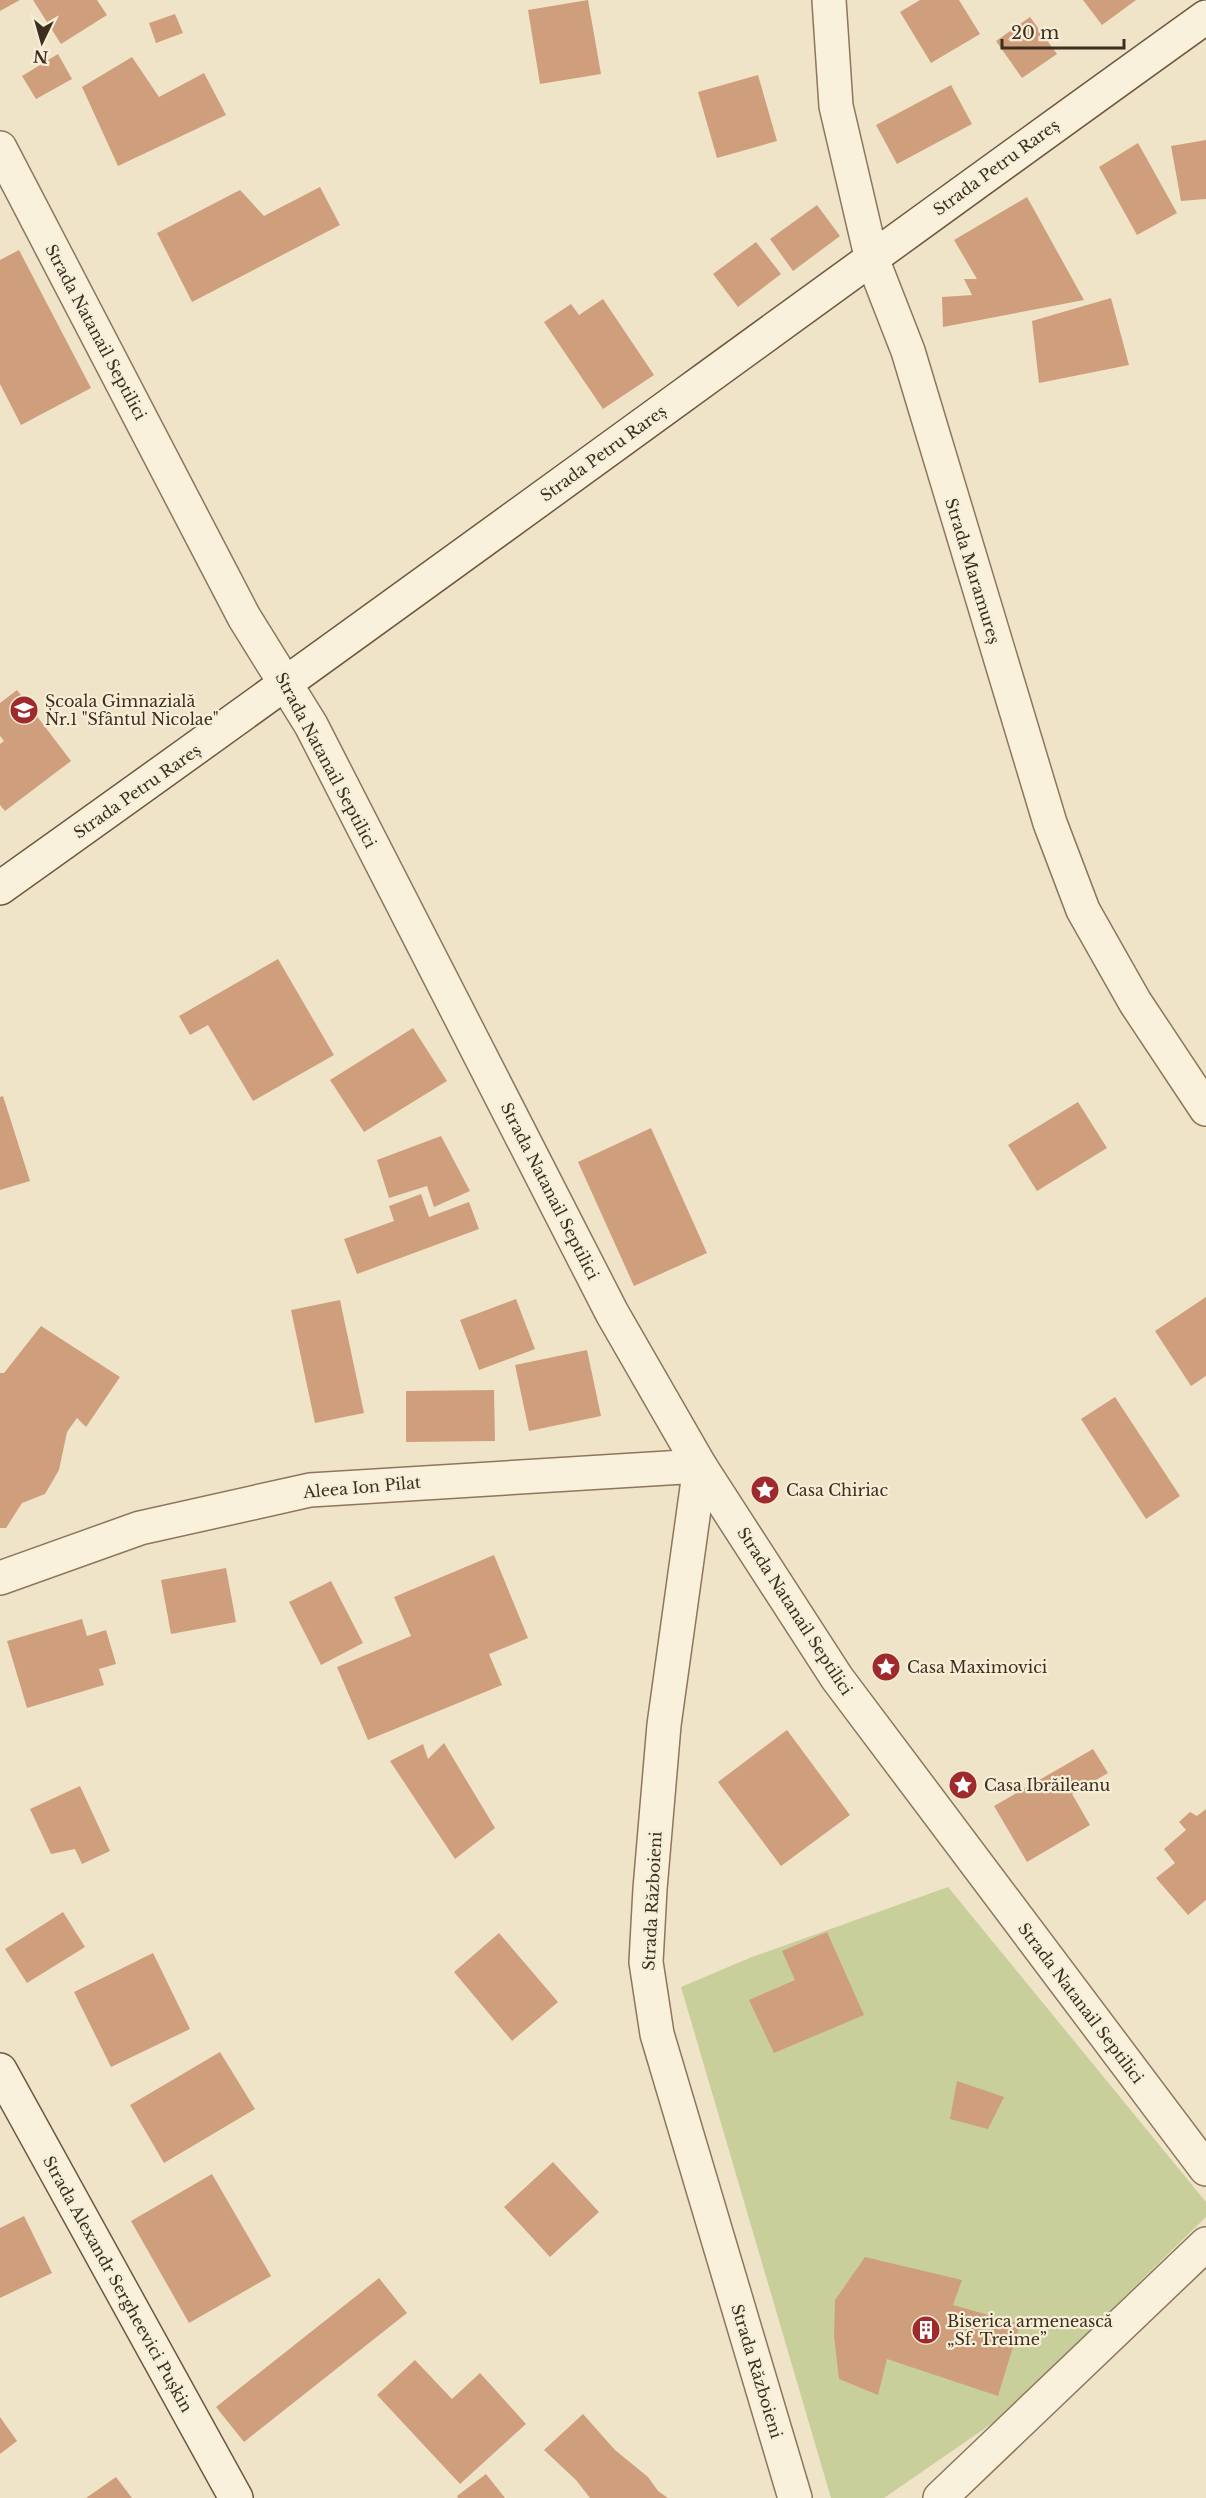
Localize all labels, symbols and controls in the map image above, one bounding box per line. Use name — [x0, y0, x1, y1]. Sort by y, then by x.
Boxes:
north arrow — [12, 12, 72, 72]
scale bar — [1002, 12, 1124, 50]
text: 20 m — [1011, 22, 1059, 44]
text: N — [32, 46, 49, 68]
street label: Strada Petru Rareș — [929, 115, 1064, 220]
street label: Strada Natanail Septilici — [41, 241, 151, 424]
street label: Strada Petru Rareș — [536, 401, 671, 506]
street label: Strada Maramureș — [940, 496, 1005, 647]
street label: Strada Natanail Septilici — [271, 669, 381, 852]
place label: Școala Gimnazială Nr.1 "Sfântul Nicolae" — [45, 691, 219, 729]
school or university icon: Școala Gimnazială Nr.1 "Sfântul Nicolae" — [8, 694, 40, 726]
street label: Strada Petru Rareș — [69, 740, 205, 843]
street label: Strada Natanail Septilici — [497, 1099, 604, 1283]
street label: Aleea Ion Pilat — [301, 1472, 422, 1502]
place icon: Casa Chiriac — [749, 1474, 781, 1506]
place label: Casa Chiriac — [786, 1480, 888, 1500]
street label: Strada Natanail Septilici — [733, 1523, 857, 1699]
place icon: Casa Maximovici — [870, 1651, 902, 1683]
place label: Casa Maximovici — [907, 1657, 1048, 1677]
place icon: Casa Ibrăileanu — [947, 1769, 979, 1801]
place label: Casa Ibrăileanu — [984, 1775, 1111, 1795]
street label: Strada Războieni — [638, 1830, 666, 1971]
street label: Strada Natanail Septilici — [1014, 1919, 1148, 2088]
street label: Strada Alexandr Sergheevici Pușkin — [38, 2152, 197, 2416]
street label: Strada Războieni — [727, 2301, 787, 2441]
place label: Biserica armenească „Sf. Treime” — [947, 2311, 1113, 2349]
building icon: Biserica armenească „Sf. Treime” — [910, 2314, 942, 2346]

